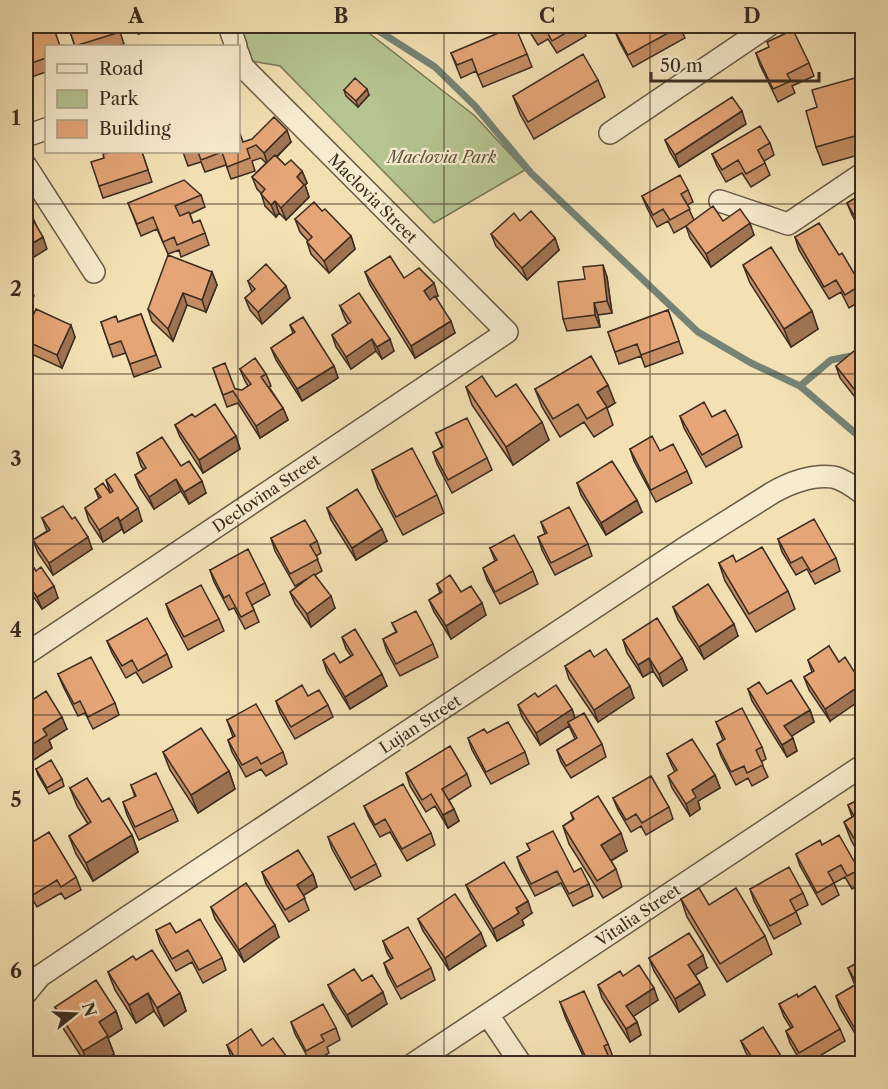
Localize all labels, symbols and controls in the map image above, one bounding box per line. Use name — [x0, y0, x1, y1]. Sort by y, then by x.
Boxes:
text: A — [127, 4, 144, 28]
text: B — [334, 4, 349, 28]
text: C — [539, 4, 555, 28]
text: D — [743, 4, 761, 28]
legend — [45, 45, 240, 153]
scale bar — [651, 45, 819, 83]
text: 50 m — [660, 55, 703, 77]
text: Road — [99, 58, 144, 80]
text: Park — [99, 88, 140, 110]
text: 1 — [12, 106, 21, 130]
text: Building — [99, 118, 171, 140]
park label: Maclovia Park — [386, 147, 497, 167]
street label: Maclovia Street — [324, 149, 422, 247]
text: 2 — [10, 277, 22, 301]
text: 3 — [10, 447, 22, 471]
street label: Declovina Street — [208, 449, 324, 536]
text: 4 — [10, 618, 22, 642]
street label: Lujan Street — [376, 690, 465, 758]
text: 5 — [10, 788, 22, 812]
street label: Vitalia Street — [591, 879, 684, 951]
text: 6 — [10, 959, 22, 983]
north arrow — [45, 984, 105, 1044]
text: N — [78, 1000, 101, 1019]

